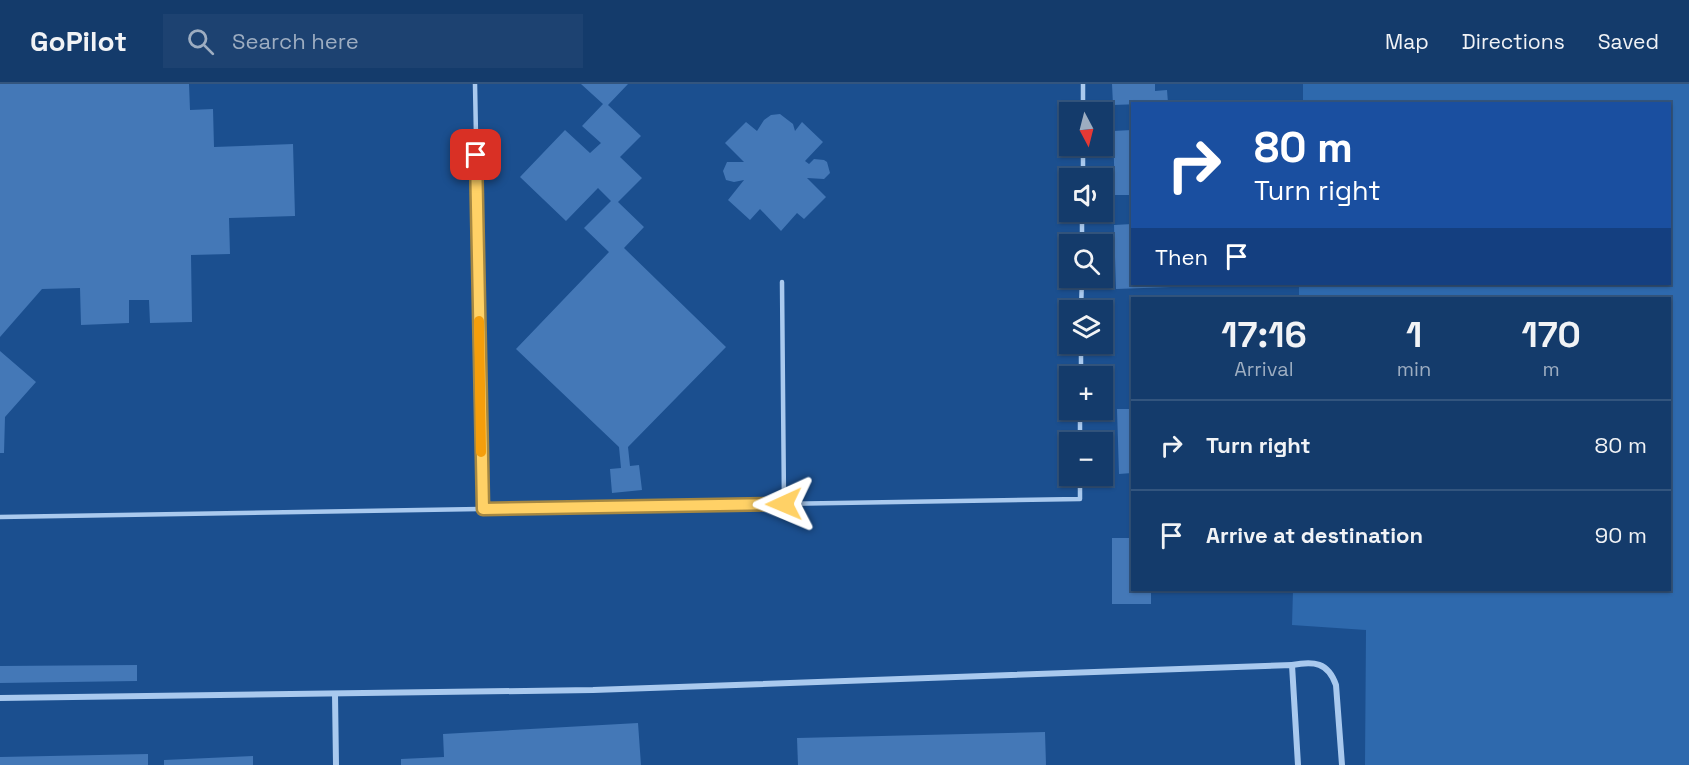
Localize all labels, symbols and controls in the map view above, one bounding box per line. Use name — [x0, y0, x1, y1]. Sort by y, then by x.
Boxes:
search box — [163, 14, 583, 68]
text: GoPilot — [30, 23, 127, 59]
icon: search — [184, 25, 217, 58]
text: Search here — [232, 27, 359, 55]
text: Map — [1385, 28, 1429, 55]
text: Directions — [1462, 28, 1565, 55]
text: Saved — [1598, 28, 1659, 55]
north arrow — [1059, 102, 1113, 156]
map controls — [1059, 102, 1113, 486]
text: 80 m — [1254, 121, 1353, 174]
icon: right — [1155, 126, 1233, 204]
pin — [450, 129, 501, 180]
icon: arrive — [459, 138, 492, 171]
button: sound — [1059, 168, 1113, 222]
text: Turn right — [1254, 173, 1381, 208]
button: search — [1059, 234, 1113, 288]
icon: arrive — [1220, 240, 1253, 273]
text: Then — [1155, 243, 1208, 271]
button: layers — [1059, 300, 1113, 354]
text: 17:16 — [1221, 312, 1307, 358]
text: 1 — [1406, 312, 1422, 358]
text: 170 — [1521, 312, 1581, 358]
text: Arrival — [1234, 356, 1294, 382]
text: min — [1397, 356, 1431, 382]
text: m — [1543, 356, 1560, 382]
button: + — [1059, 366, 1113, 420]
icon: right — [1155, 429, 1188, 462]
text: Turn right — [1206, 431, 1311, 459]
text: 80 m — [1595, 431, 1647, 459]
button: − — [1059, 432, 1113, 486]
position arrow — [752, 472, 816, 536]
icon: arrive — [1155, 519, 1188, 552]
text: Arrive at destination — [1206, 521, 1423, 549]
text: 90 m — [1595, 521, 1647, 549]

